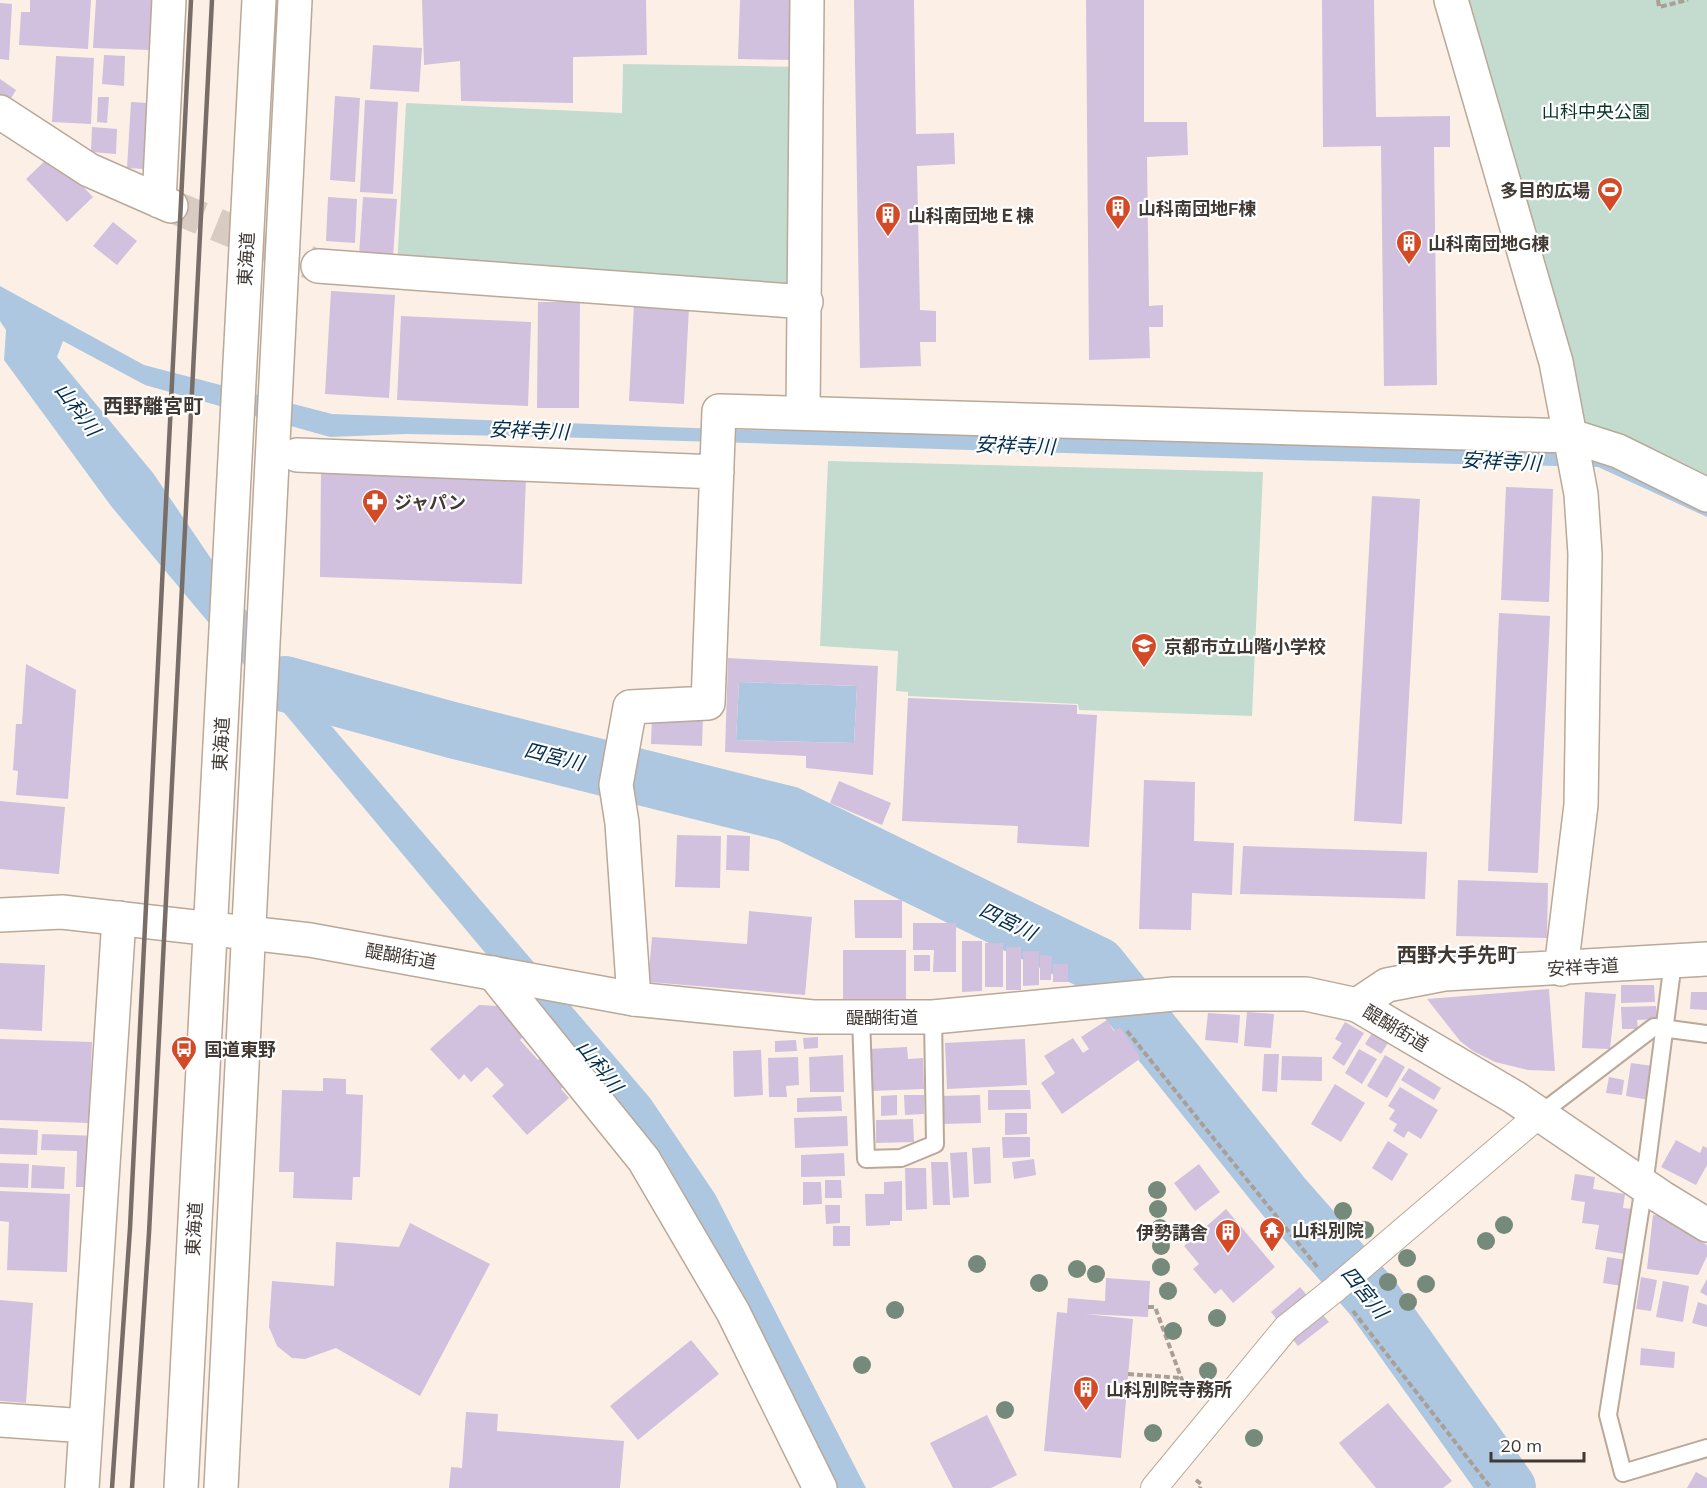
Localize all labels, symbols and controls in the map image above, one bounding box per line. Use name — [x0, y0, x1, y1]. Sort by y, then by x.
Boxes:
park label: 山科中央公園 — [1542, 100, 1650, 123]
sports icon: 多目的広場 — [1595, 175, 1625, 213]
place label: 多目的広場 — [1500, 179, 1590, 202]
building icon: 山科南団地F棟 — [1103, 193, 1133, 231]
place label: 山科南団地F棟 — [1138, 197, 1256, 220]
building icon: 山科南団地Ｅ棟 — [873, 200, 903, 238]
place label: 山科南団地Ｅ棟 — [908, 204, 1034, 227]
building icon: 山科南団地G棟 — [1394, 228, 1424, 266]
street label: 東海道 — [233, 231, 259, 287]
place label: 山科南団地G棟 — [1428, 232, 1549, 255]
water label: 山科川 — [50, 378, 107, 442]
district label: 西野離宮町 — [103, 393, 203, 418]
water label: 安祥寺川 — [489, 416, 571, 444]
water label: 安祥寺川 — [975, 431, 1057, 459]
water label: 安祥寺川 — [1460, 446, 1544, 476]
pharmacy icon: ジャパン — [360, 487, 390, 525]
place label: ジャパン — [394, 491, 466, 514]
school or university icon: 京都市立山階小学校 — [1129, 631, 1159, 669]
place label: 京都市立山階小学校 — [1164, 635, 1326, 658]
street label: 東海道 — [208, 716, 234, 772]
water label: 四宮川 — [522, 737, 588, 776]
water label: 四宮川 — [976, 897, 1042, 946]
street label: 醍醐街道 — [364, 938, 438, 974]
district label: 西野大手先町 — [1397, 942, 1517, 967]
street label: 安祥寺道 — [1546, 954, 1620, 980]
street label: 醍醐街道 — [1359, 1000, 1433, 1056]
street label: 醍醐街道 — [846, 1006, 918, 1029]
bus stop icon: 国道東野 — [169, 1034, 199, 1072]
water label: 山科川 — [572, 1035, 630, 1099]
place label: 国道東野 — [204, 1038, 276, 1061]
street label: 東海道 — [181, 1201, 207, 1257]
temple icon: 山科別院 — [1257, 1215, 1287, 1253]
building icon: 伊勢講舎 — [1213, 1217, 1243, 1255]
place label: 山科別院 — [1292, 1219, 1364, 1242]
place label: 伊勢講舎 — [1136, 1221, 1208, 1244]
water label: 四宮川 — [1336, 1261, 1395, 1325]
building icon: 山科別院寺務所 — [1071, 1374, 1101, 1412]
place label: 山科別院寺務所 — [1106, 1378, 1232, 1401]
scale bar — [1491, 1425, 1584, 1463]
text: 20 m — [1500, 1434, 1542, 1457]

